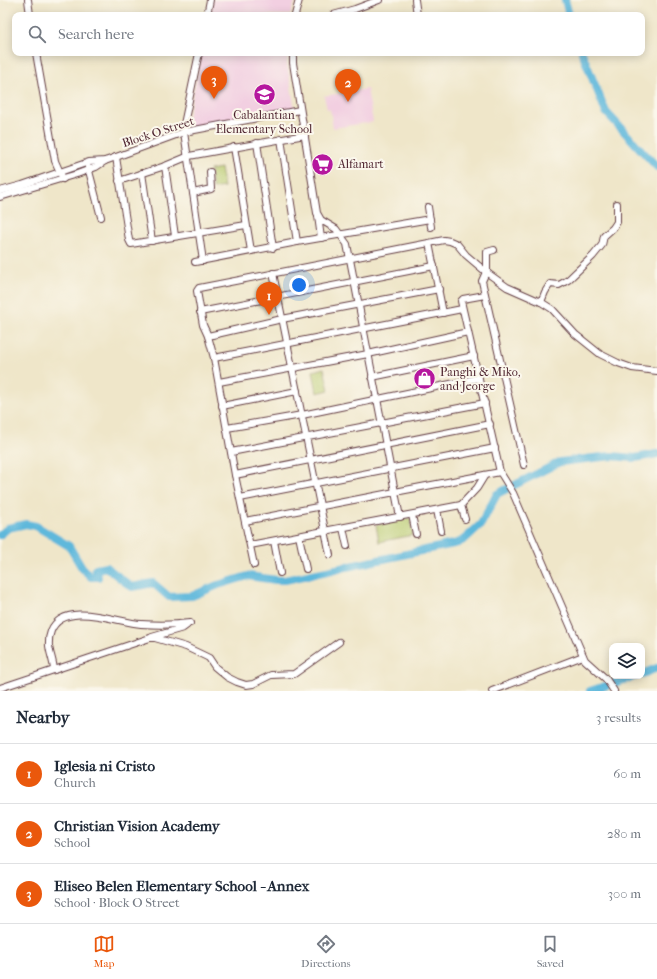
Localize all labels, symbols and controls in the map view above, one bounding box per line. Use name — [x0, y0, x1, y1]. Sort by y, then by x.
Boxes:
search box — [12, 12, 645, 56]
icon: search — [26, 23, 48, 45]
text: Search here — [58, 25, 134, 43]
pin: 3 — [201, 66, 227, 99]
pin: 2 — [335, 69, 361, 102]
school or university icon: Cabalantian Elementary School — [251, 81, 277, 107]
place label: Cabalantian Elementary School — [216, 108, 313, 136]
street label: Block O Street — [120, 114, 196, 150]
supermarket icon: Alfamart — [309, 151, 335, 177]
place label: Alfamart — [337, 157, 384, 171]
your location — [289, 275, 309, 295]
pin: 1 — [256, 282, 282, 315]
place label: Panghi & Miko, and Jeorge — [440, 365, 521, 393]
shop icon: Panghi & Miko, and Jeorge — [412, 366, 438, 392]
map controls — [609, 643, 645, 679]
button: layers — [609, 643, 645, 679]
text: Nearby — [16, 707, 70, 727]
text: 3 results — [596, 710, 641, 725]
text: Iglesia ni Cristo — [54, 757, 155, 775]
text: 1 — [27, 766, 31, 781]
text: 60 m — [613, 766, 641, 781]
text: Church — [54, 775, 96, 790]
text: Christian Vision Academy — [54, 817, 220, 835]
text: 2 — [26, 826, 32, 841]
text: 280 m — [607, 826, 641, 841]
text: School — [54, 835, 90, 850]
text: Eliseo Belen Elementary School - Annex — [54, 877, 309, 895]
text: 3 — [26, 886, 32, 901]
text: 300 m — [608, 886, 641, 901]
text: School · Block O Street — [54, 895, 180, 910]
tab: Map — [93, 933, 115, 970]
tab: Directions — [301, 933, 351, 970]
tab: Saved — [537, 933, 564, 970]

